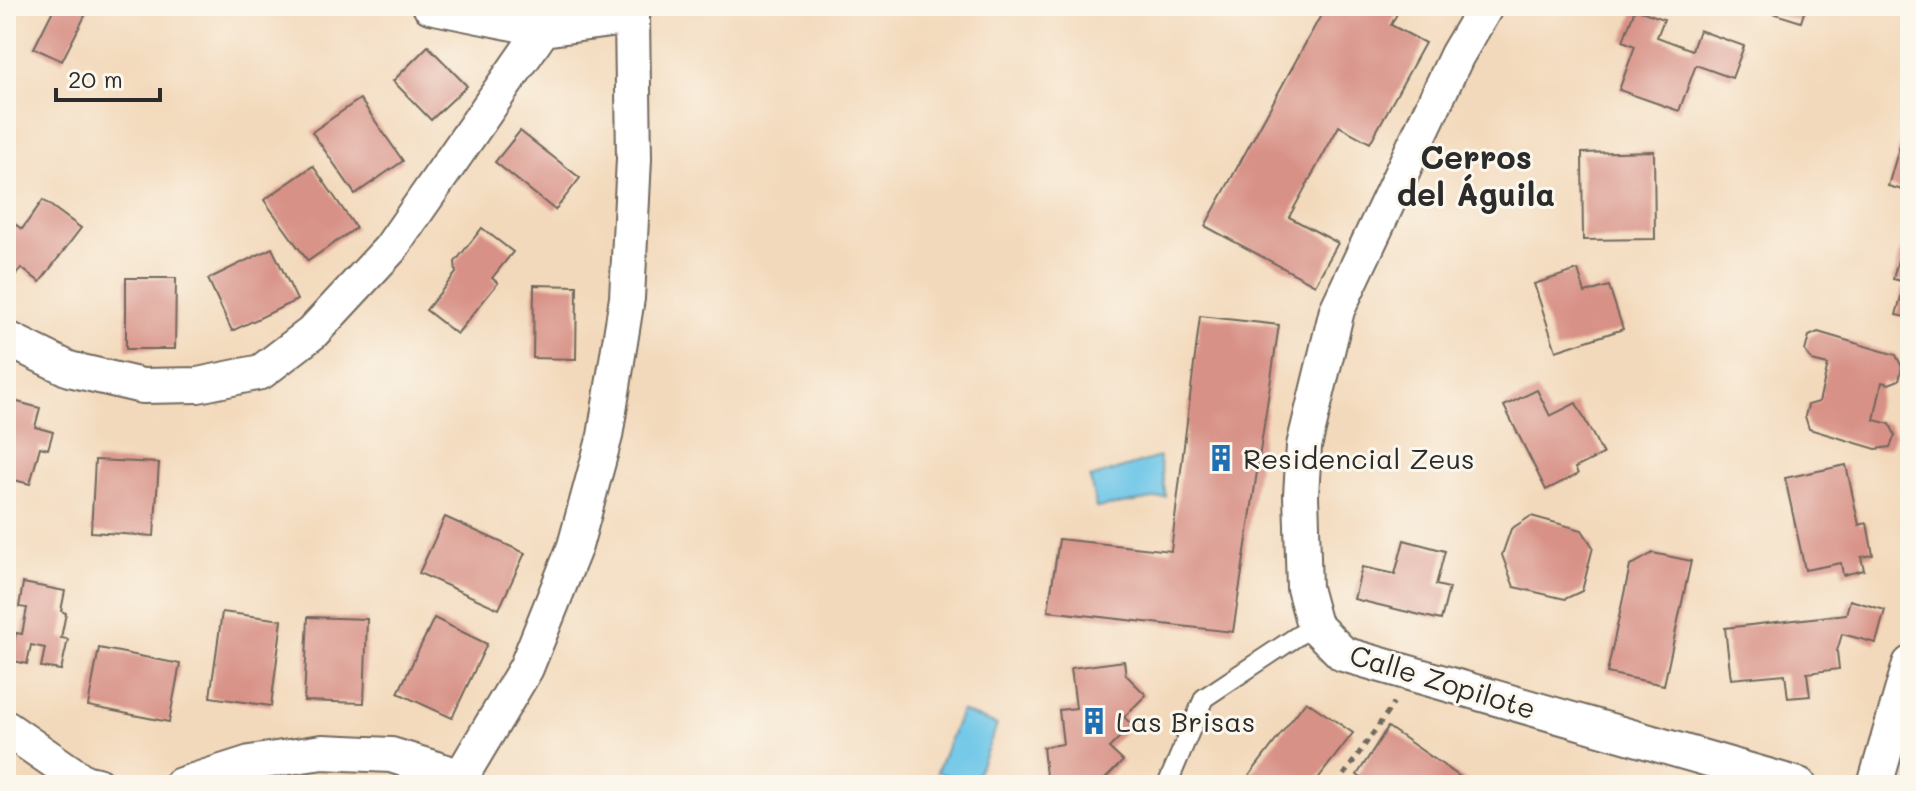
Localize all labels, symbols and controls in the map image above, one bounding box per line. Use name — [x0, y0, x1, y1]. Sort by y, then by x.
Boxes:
scale bar — [56, 52, 160, 102]
text: 20 m — [68, 63, 123, 94]
district label: Cerros del Águila — [1397, 135, 1555, 214]
place label: Residencial Zeus — [1243, 440, 1475, 476]
building icon: Residencial Zeus — [1206, 443, 1236, 473]
street label: Calle Zopilote — [1346, 636, 1540, 726]
place label: Las Brisas — [1116, 703, 1255, 739]
building icon: Las Brisas — [1079, 706, 1109, 736]

